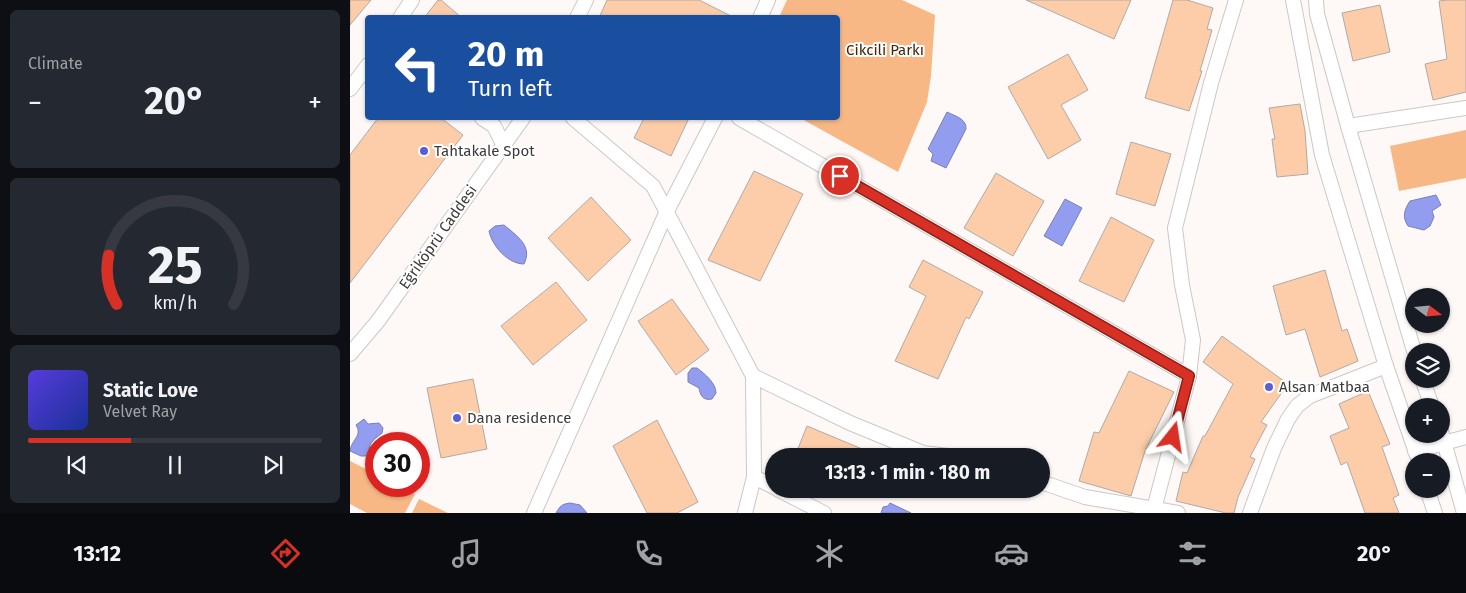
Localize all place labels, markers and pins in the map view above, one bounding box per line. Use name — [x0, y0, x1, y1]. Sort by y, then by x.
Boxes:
place label: Tahtakale Spot — [434, 142, 535, 160]
marker: Tahtakale Spot — [418, 145, 430, 157]
pin — [819, 155, 861, 197]
place label: Alsan Matbaa — [1279, 378, 1370, 396]
marker: Alsan Matbaa — [1263, 381, 1275, 393]
place label: Dana residence — [467, 409, 571, 427]
marker: Dana residence — [451, 412, 463, 424]

